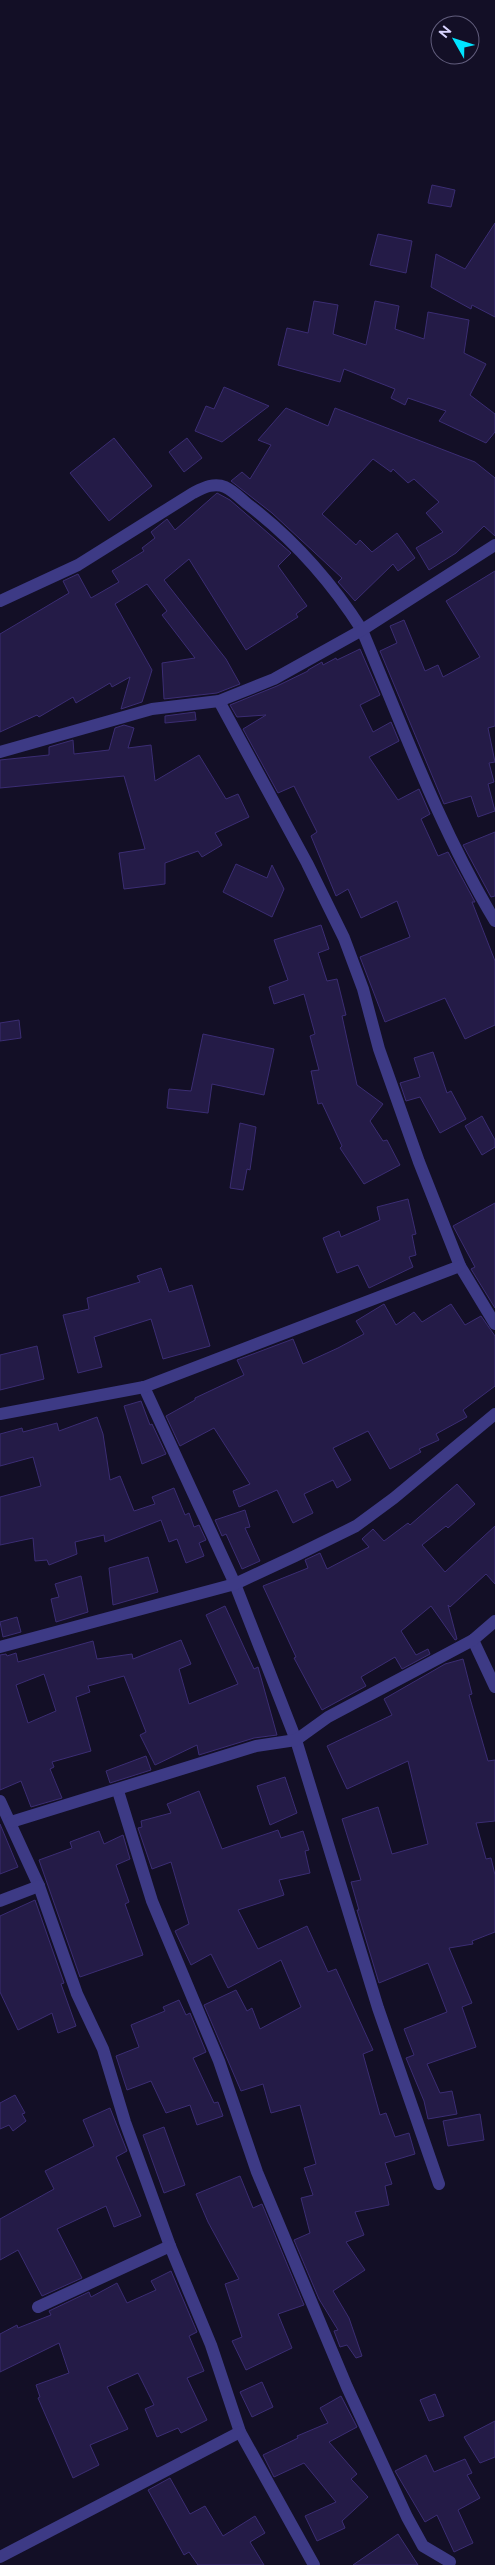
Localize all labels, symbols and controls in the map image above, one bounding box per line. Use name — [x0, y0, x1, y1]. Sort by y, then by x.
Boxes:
north arrow — [430, 15, 480, 65]
text: N — [435, 23, 454, 41]

